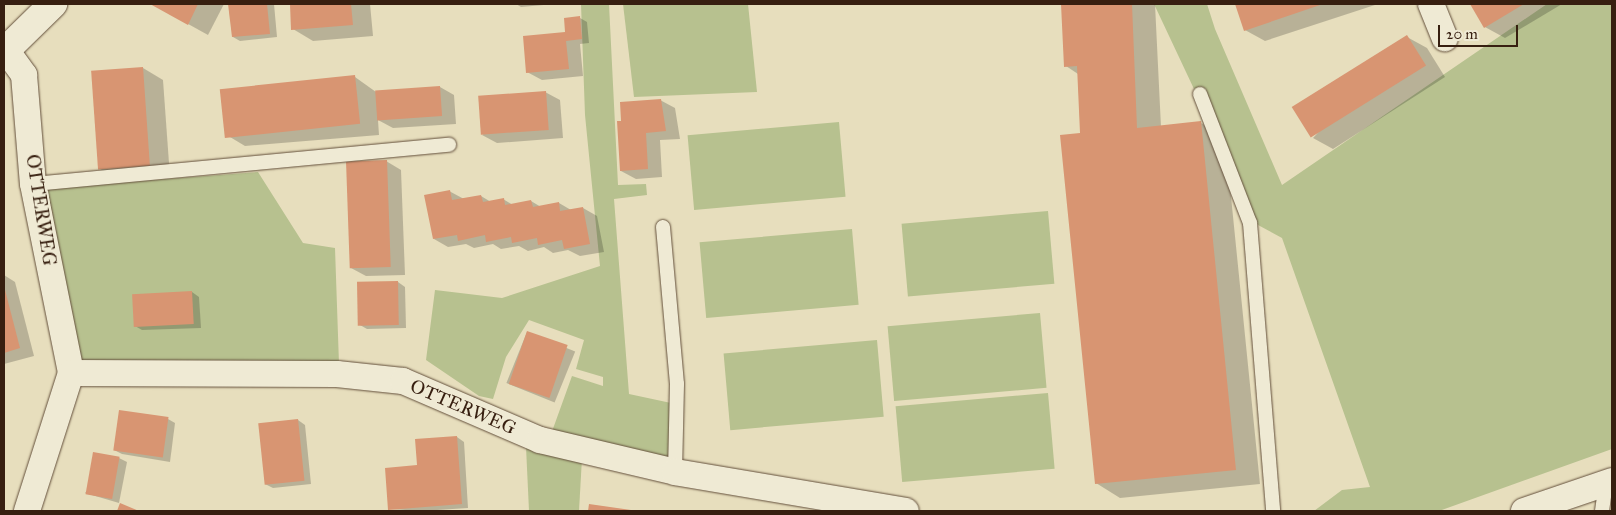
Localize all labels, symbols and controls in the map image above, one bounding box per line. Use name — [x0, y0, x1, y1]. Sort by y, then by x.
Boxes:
scale bar — [1441, 15, 1521, 47]
text: 20 m — [1446, 25, 1478, 43]
street label: OTTERWEG — [21, 153, 61, 267]
street label: OTTERWEG — [407, 375, 519, 439]

